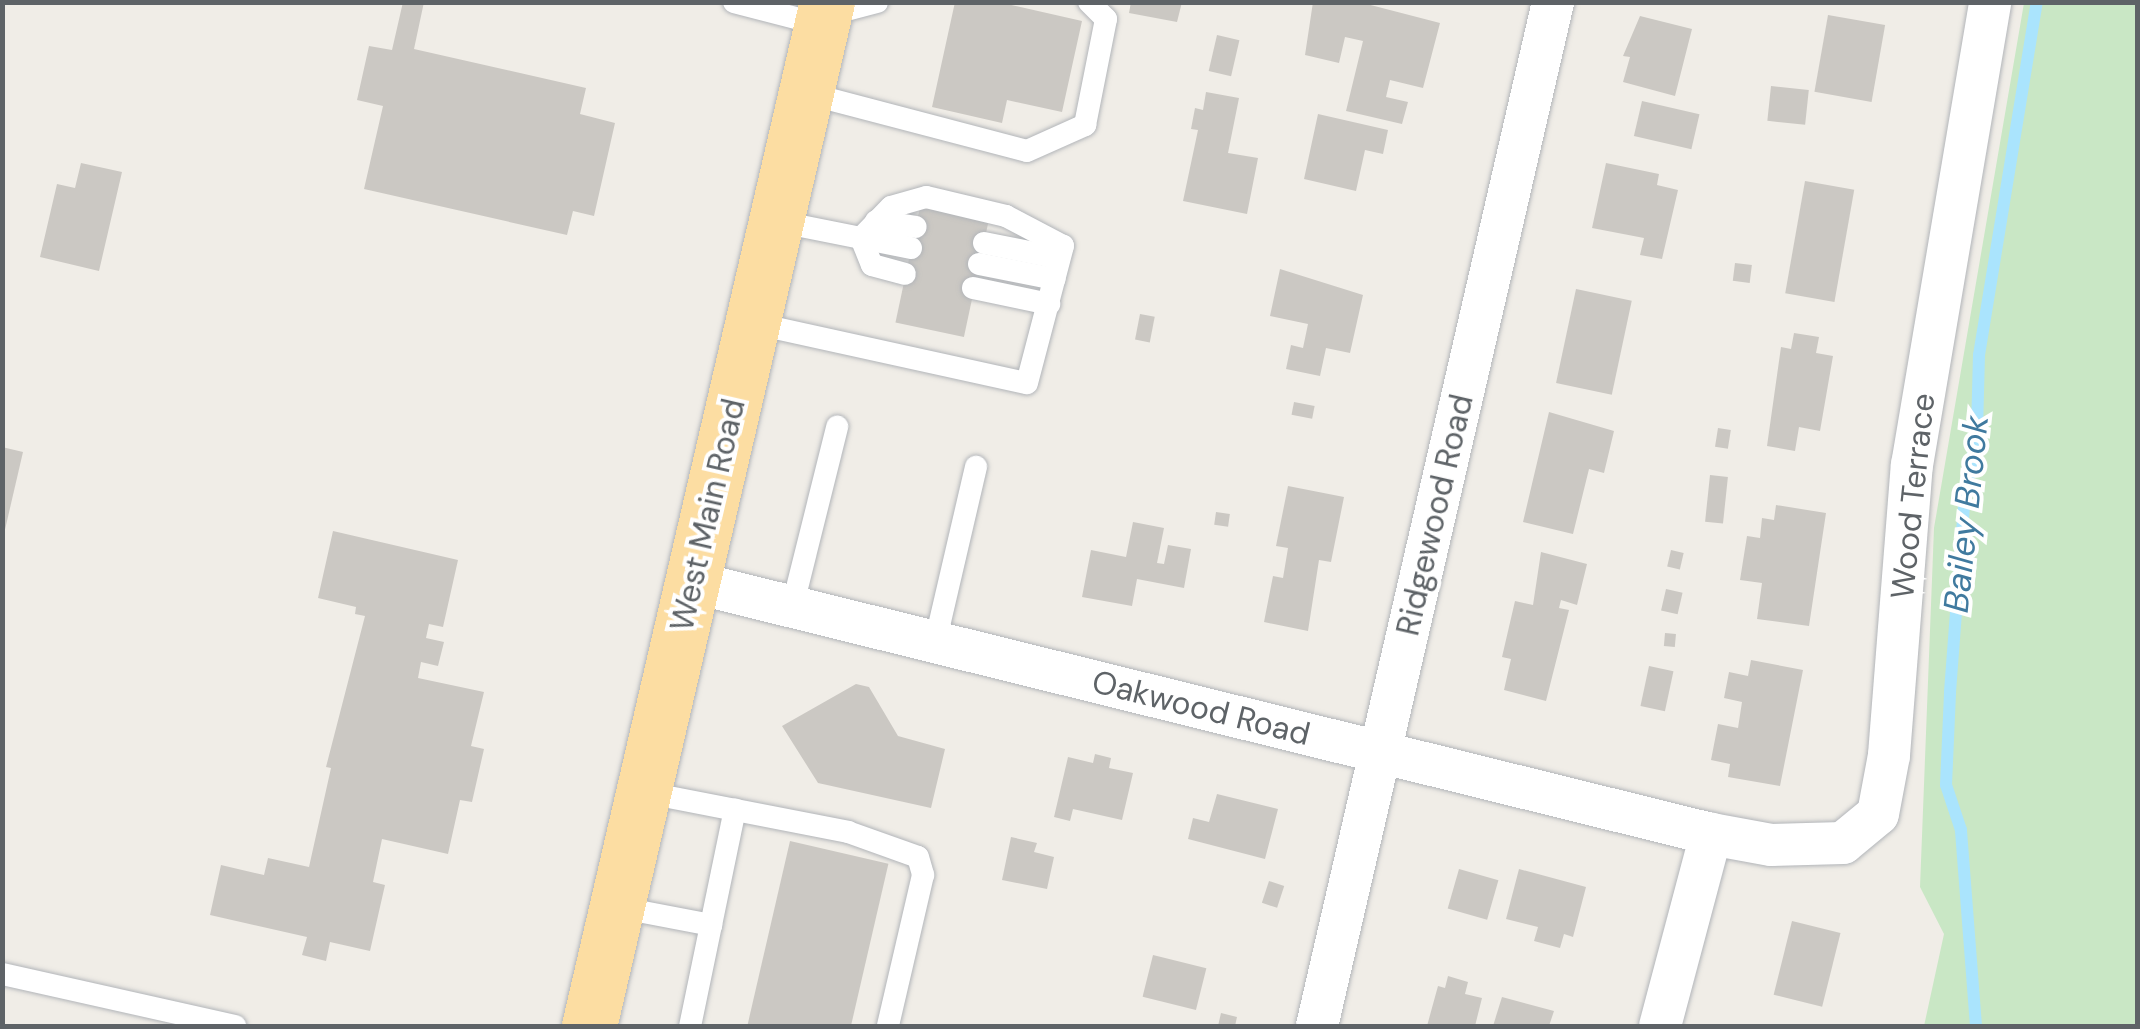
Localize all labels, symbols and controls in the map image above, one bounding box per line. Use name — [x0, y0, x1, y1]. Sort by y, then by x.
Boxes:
street label: Ridgewood Road — [1389, 391, 1481, 639]
street label: Wood Terrace — [1883, 391, 1943, 601]
street label: West Main Road — [663, 395, 753, 635]
water label: Bailey Brook — [1935, 413, 1997, 615]
street label: Oakwood Road — [1088, 662, 1314, 754]

